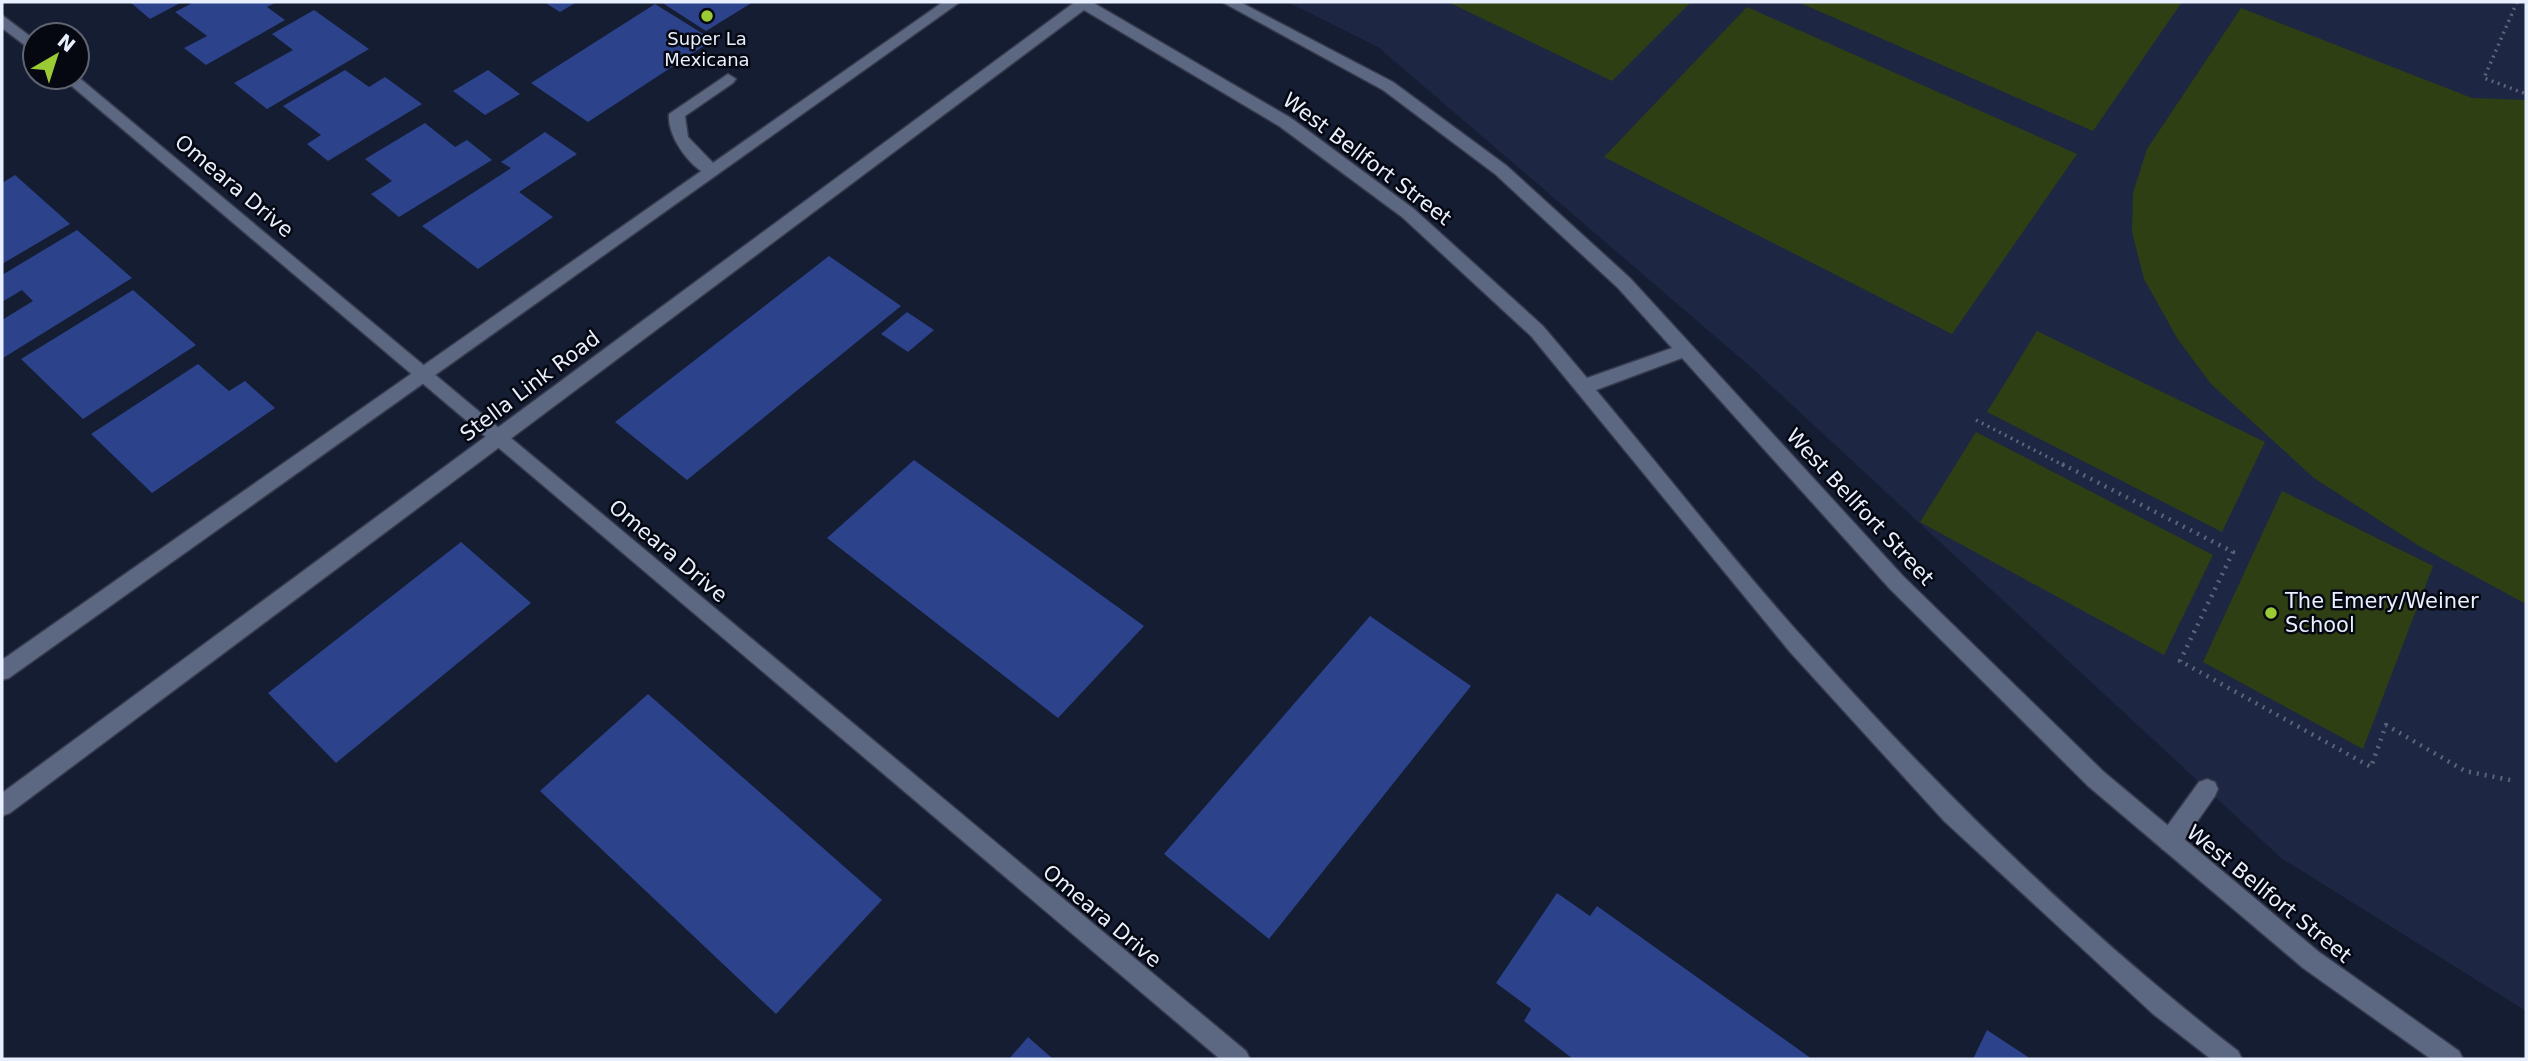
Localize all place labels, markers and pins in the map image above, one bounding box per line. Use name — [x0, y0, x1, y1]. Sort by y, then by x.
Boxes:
marker: Super La Mexicana — [699, 8, 715, 24]
place label: Super La Mexicana — [664, 28, 750, 70]
place label: The Emery/Weiner School — [2284, 589, 2479, 637]
marker: The Emery/Weiner School — [2263, 605, 2279, 621]

